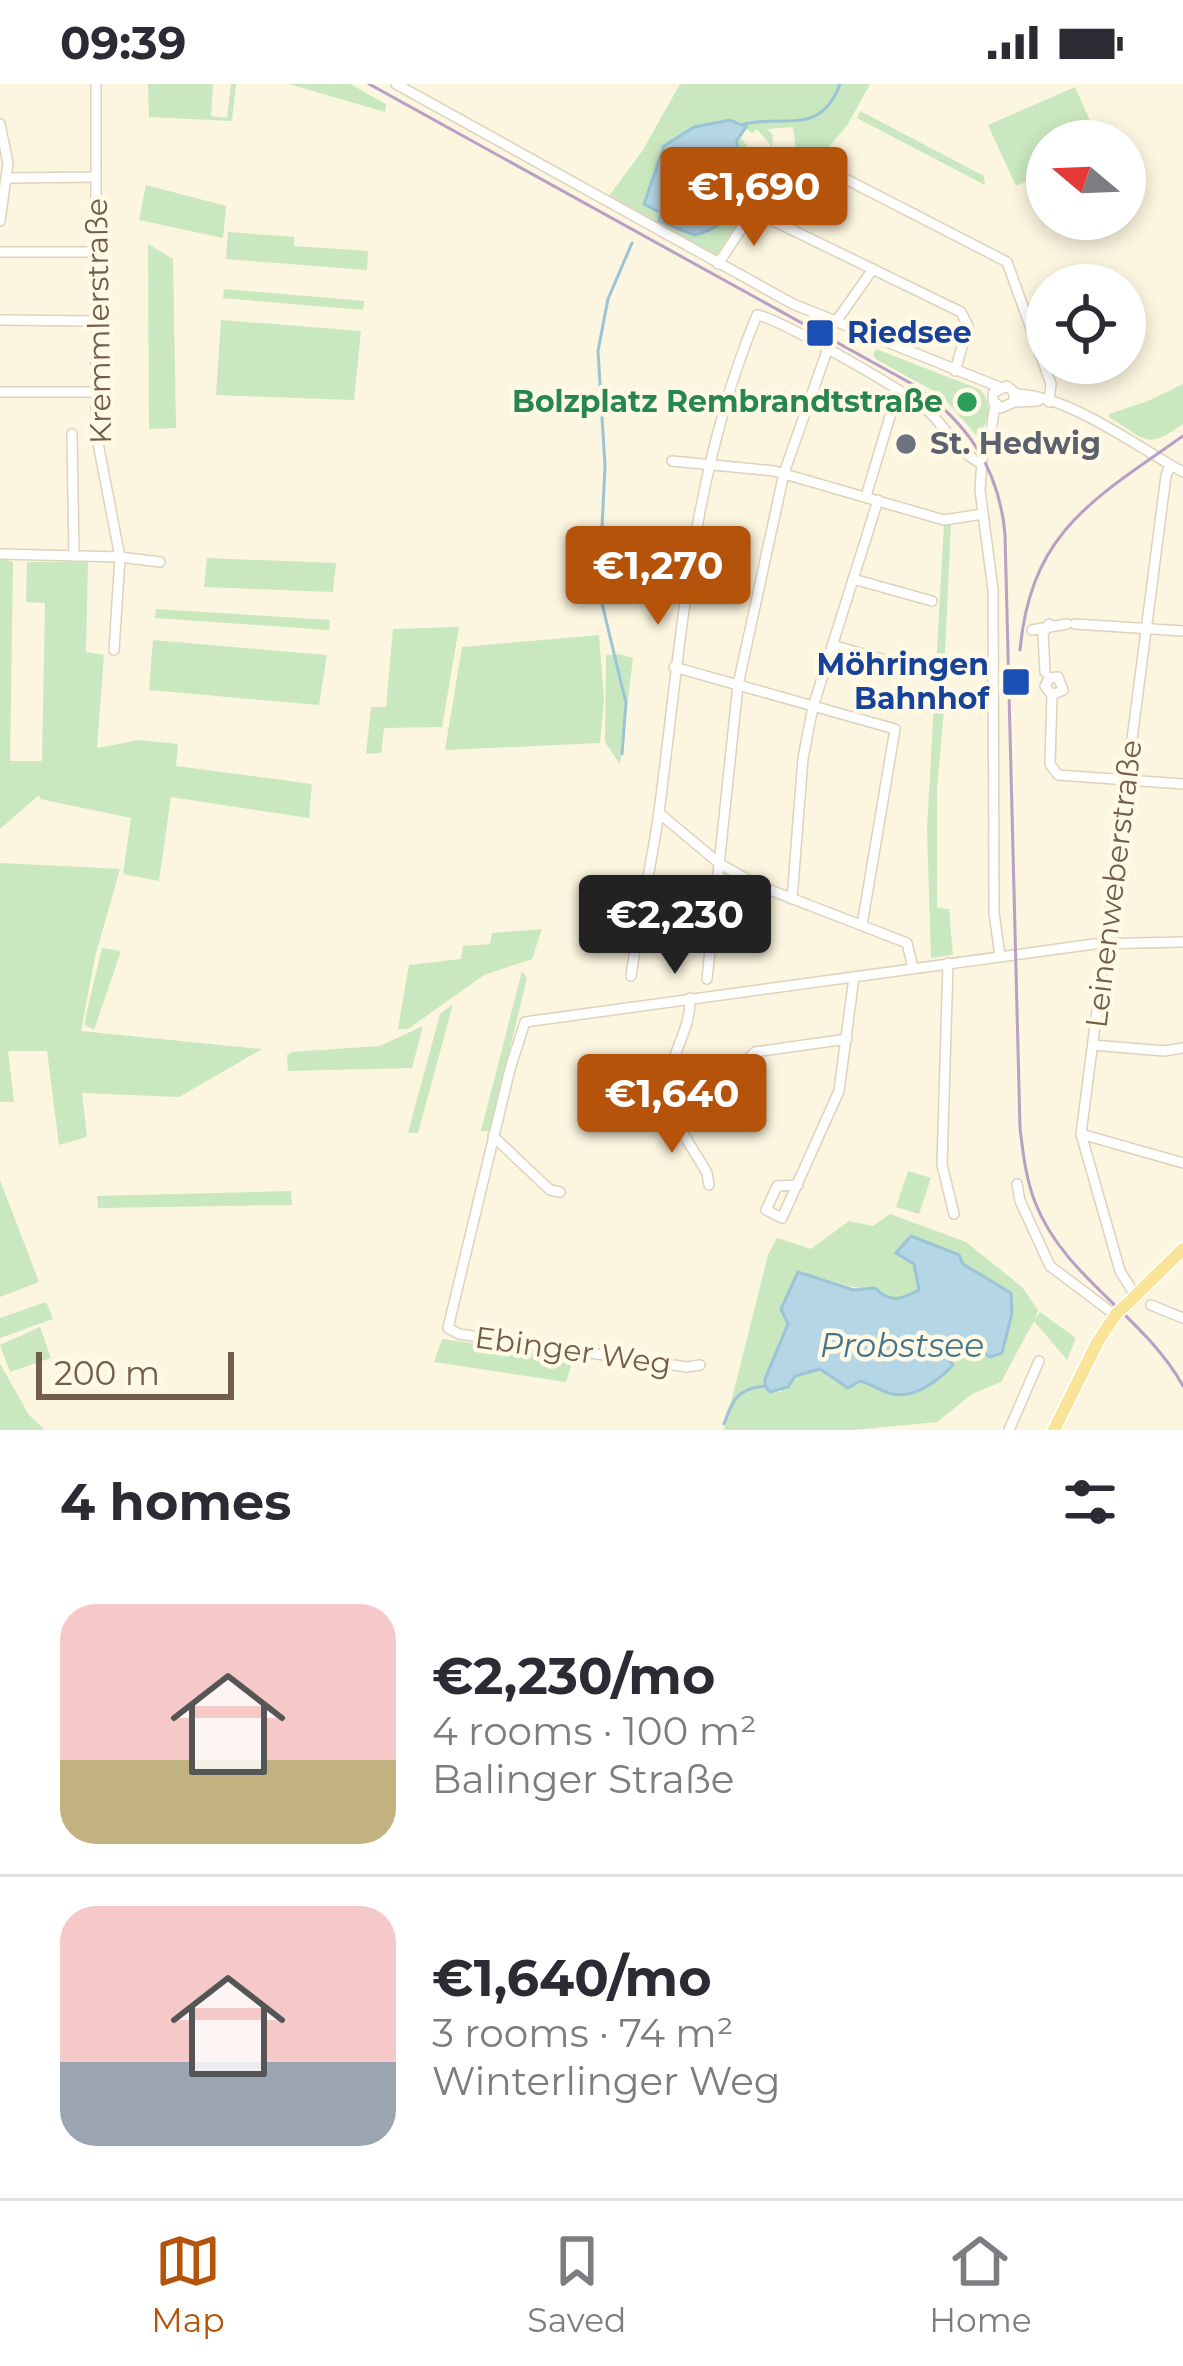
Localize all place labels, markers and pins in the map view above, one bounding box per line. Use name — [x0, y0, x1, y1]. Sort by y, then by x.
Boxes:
pin: €1,690 — [656, 147, 852, 249]
place label: Riedsee — [847, 314, 972, 351]
marker: Riedsee — [804, 317, 836, 349]
place label: Bolzplatz Rembrandtstraße — [512, 383, 943, 420]
marker: Bolzplatz Rembrandtstraße — [954, 389, 980, 415]
place label: St. Hedwig — [930, 425, 1101, 462]
marker: St. Hedwig — [893, 431, 919, 457]
pin: €1,270 — [560, 526, 756, 628]
place label: Möhringen Bahnhof — [817, 646, 990, 717]
marker: Möhringen Bahnhof — [1000, 666, 1032, 698]
pin: €2,230 — [577, 875, 773, 977]
pin: €1,640 — [574, 1054, 770, 1156]

